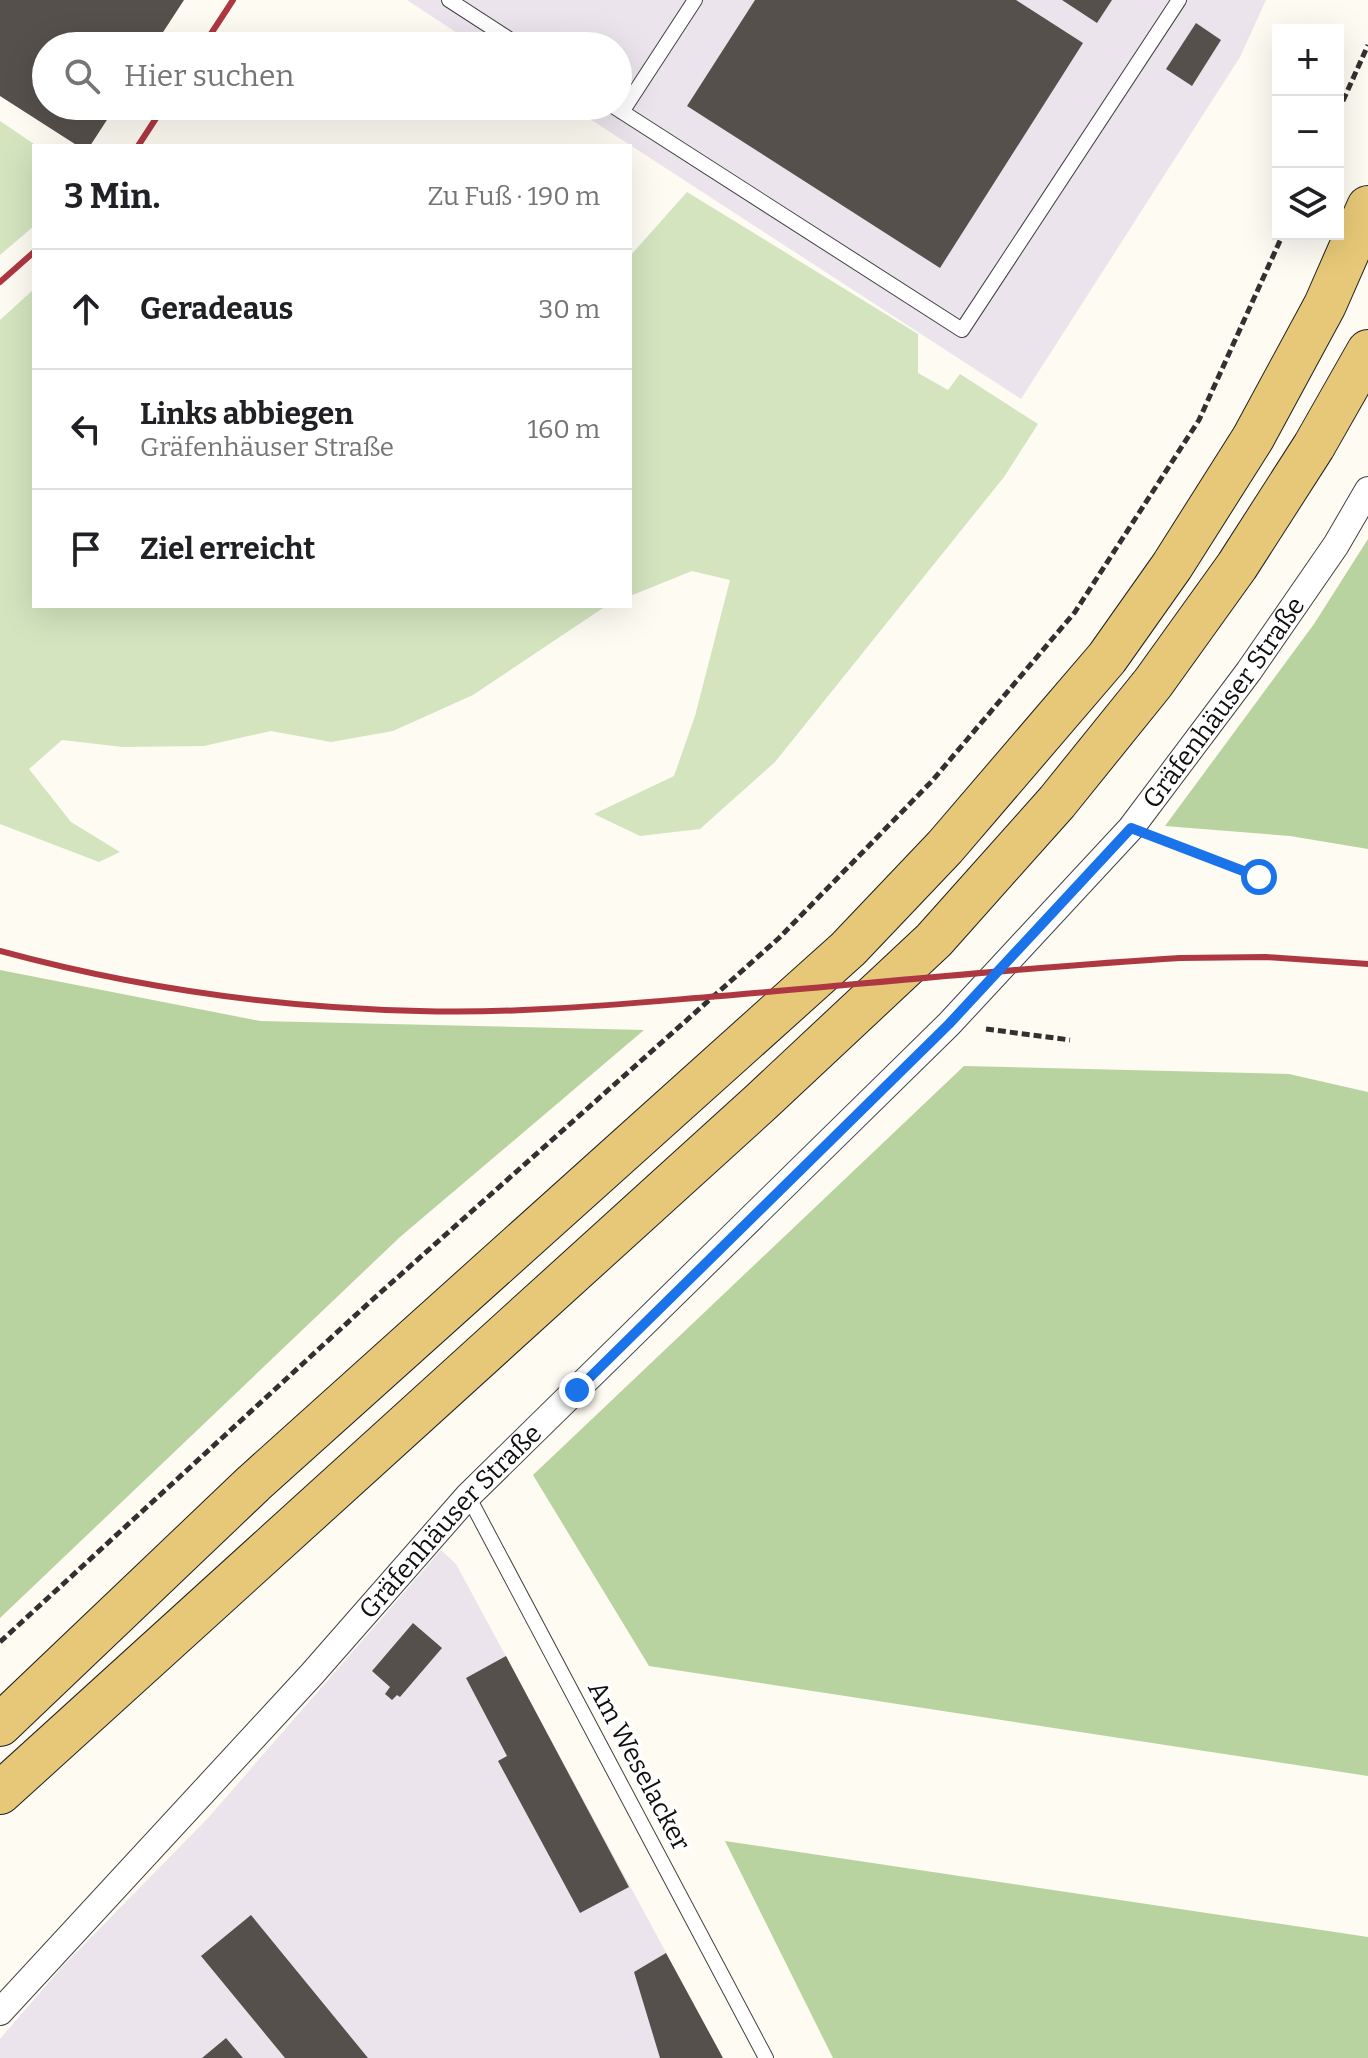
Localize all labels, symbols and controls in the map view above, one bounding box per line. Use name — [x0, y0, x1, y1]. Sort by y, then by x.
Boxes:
map controls — [1272, 24, 1344, 240]
button: + — [1272, 24, 1344, 96]
search box — [32, 32, 632, 120]
icon: search — [60, 54, 104, 98]
text: Hier suchen — [124, 58, 294, 94]
button: − — [1272, 96, 1344, 168]
button: layers — [1272, 168, 1344, 240]
text: 3 Min. — [64, 176, 160, 217]
text: Zu Fuß · 190 m — [427, 181, 600, 212]
icon: ahead — [64, 287, 108, 331]
text: Geradeaus — [140, 291, 293, 327]
text: 30 m — [539, 294, 600, 325]
text: Links abbiegen — [140, 396, 353, 432]
icon: left — [64, 407, 108, 451]
text: 160 m — [528, 414, 600, 445]
text: Gräfenhäuser Straße — [140, 432, 394, 463]
icon: arrive — [64, 527, 108, 571]
text: Ziel erreicht — [140, 531, 315, 567]
street label: Gräfenhäuser Straße — [1136, 591, 1311, 814]
route start — [1241, 859, 1277, 895]
route end — [559, 1372, 595, 1408]
street label: Gräfenhäuser Straße — [352, 1417, 548, 1625]
street label: Am Weselacker — [581, 1676, 697, 1856]

